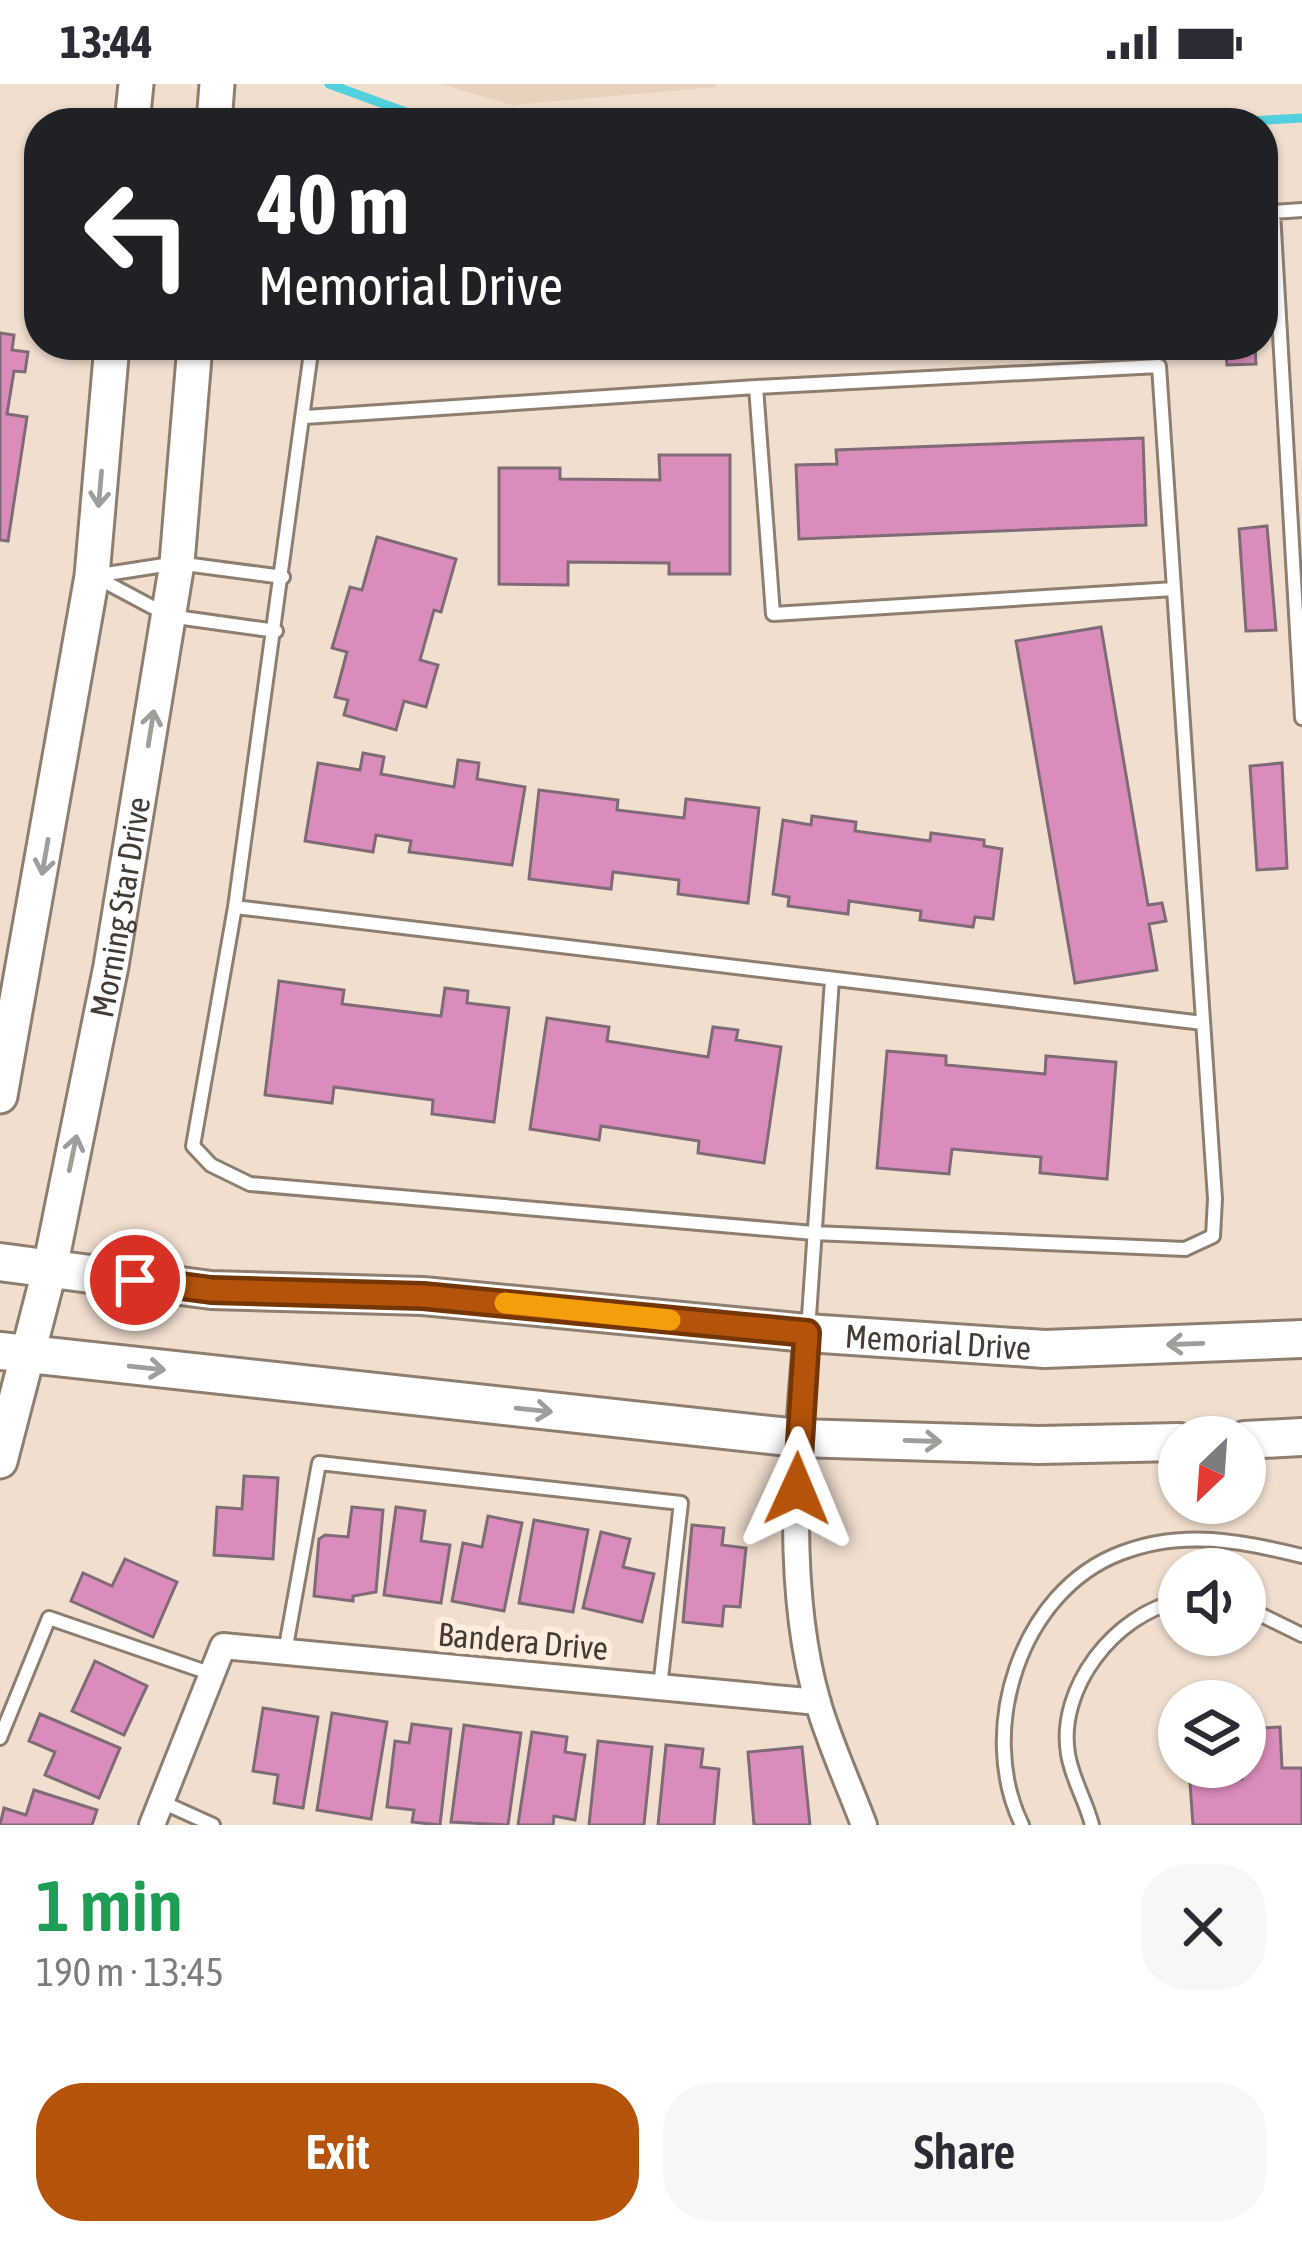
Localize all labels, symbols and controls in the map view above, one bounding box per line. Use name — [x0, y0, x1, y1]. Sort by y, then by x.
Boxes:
text: 13:44 — [60, 16, 153, 68]
icon: left — [60, 156, 216, 312]
text: 40 m — [258, 156, 409, 252]
text: Memorial Drive — [258, 255, 563, 316]
one-way arrow — [88, 469, 111, 508]
one-way arrow — [140, 709, 163, 748]
street label: Morning Star Drive — [82, 794, 157, 1021]
one-way arrow — [32, 837, 55, 876]
one-way arrow — [63, 1135, 85, 1174]
pin — [84, 1229, 186, 1331]
icon: arrive — [102, 1247, 168, 1313]
street label: Memorial Drive — [844, 1317, 1032, 1367]
one-way arrow — [1166, 1333, 1205, 1356]
one-way arrow — [127, 1357, 166, 1380]
one-way arrow — [514, 1400, 553, 1422]
north arrow — [1158, 1416, 1266, 1524]
map controls — [1158, 1416, 1266, 1788]
position arrow — [734, 1426, 860, 1552]
one-way arrow — [903, 1430, 942, 1453]
button: sound — [1158, 1548, 1266, 1656]
street label: Bandera Drive — [436, 1615, 610, 1667]
button: layers — [1158, 1680, 1266, 1788]
text: 1 min — [36, 1864, 183, 1946]
button: close — [1140, 1864, 1266, 1990]
text: 190 m · 13:45 — [36, 1950, 224, 1994]
button: Exit — [36, 2083, 639, 2221]
button: Share — [663, 2083, 1266, 2221]

